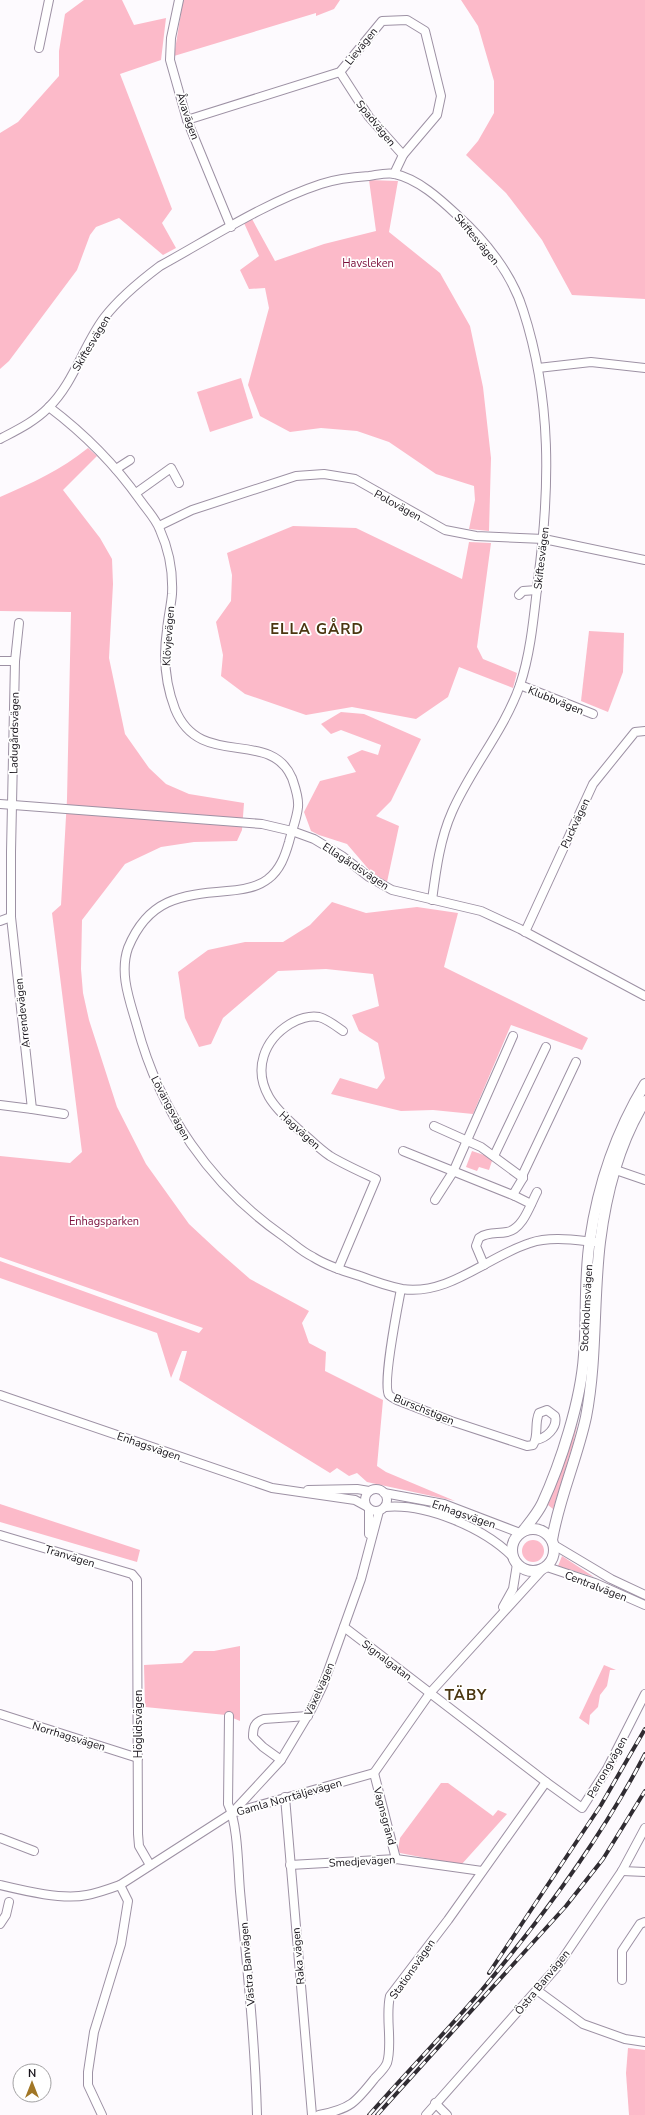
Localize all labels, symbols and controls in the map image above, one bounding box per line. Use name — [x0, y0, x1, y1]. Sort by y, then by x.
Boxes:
street label: Lievägen — [342, 24, 381, 68]
street label: Åvavägen — [172, 90, 204, 142]
street label: Spadvägen — [352, 97, 399, 150]
street label: Skiftesvägen — [451, 210, 503, 268]
park label: Havsleken — [342, 256, 394, 271]
street label: Skiftesvägen — [69, 312, 114, 374]
street label: Polovägen — [371, 486, 424, 525]
street label: Skiftesvägen — [530, 526, 553, 590]
street label: Klövjevägen — [159, 606, 178, 667]
district label: ELLA GÅRD — [270, 618, 364, 639]
street label: Klubbvägen — [526, 682, 586, 718]
street label: Ladugårdsvägen — [6, 692, 23, 774]
street label: Puckvägen — [557, 796, 594, 851]
street label: Ellagårdsvägen — [320, 839, 392, 894]
street label: Arrendevägen — [11, 977, 34, 1049]
street label: Lövängsvägen — [147, 1073, 194, 1143]
street label: Hagvägen — [276, 1108, 323, 1153]
park label: Enhagsparken — [69, 1214, 139, 1229]
street label: Stockholmsvägen — [577, 1264, 596, 1352]
street label: Burschstigen — [391, 1390, 456, 1428]
street label: Enhagsvägen — [115, 1429, 183, 1464]
street label: Enhagsvägen — [430, 1497, 498, 1532]
street label: Tranvägen — [43, 1542, 97, 1571]
street label: Centralvägen — [562, 1568, 629, 1605]
street label: Signalgatan — [359, 1637, 415, 1684]
street label: Växelvägen — [301, 1660, 338, 1719]
district label: TÄBY — [445, 1685, 487, 1705]
street label: Höglidsvägen — [131, 1690, 146, 1758]
street label: Norrhagsvägen — [30, 1718, 107, 1755]
street label: Perrongvägen — [584, 1734, 631, 1801]
street label: Gamla Norrtäljevägen — [235, 1775, 344, 1820]
street label: Vagnsgränd — [369, 1784, 399, 1847]
street label: Smedjevägen — [328, 1852, 396, 1871]
street label: Västra Banvägen — [236, 1922, 259, 2007]
street label: Raka vägen — [289, 1927, 308, 1985]
street label: Stationsvägen — [386, 1936, 439, 2002]
street label: Östra Banvägen — [512, 1947, 573, 2018]
north arrow — [12, 2063, 52, 2103]
text: N — [28, 2066, 36, 2081]

